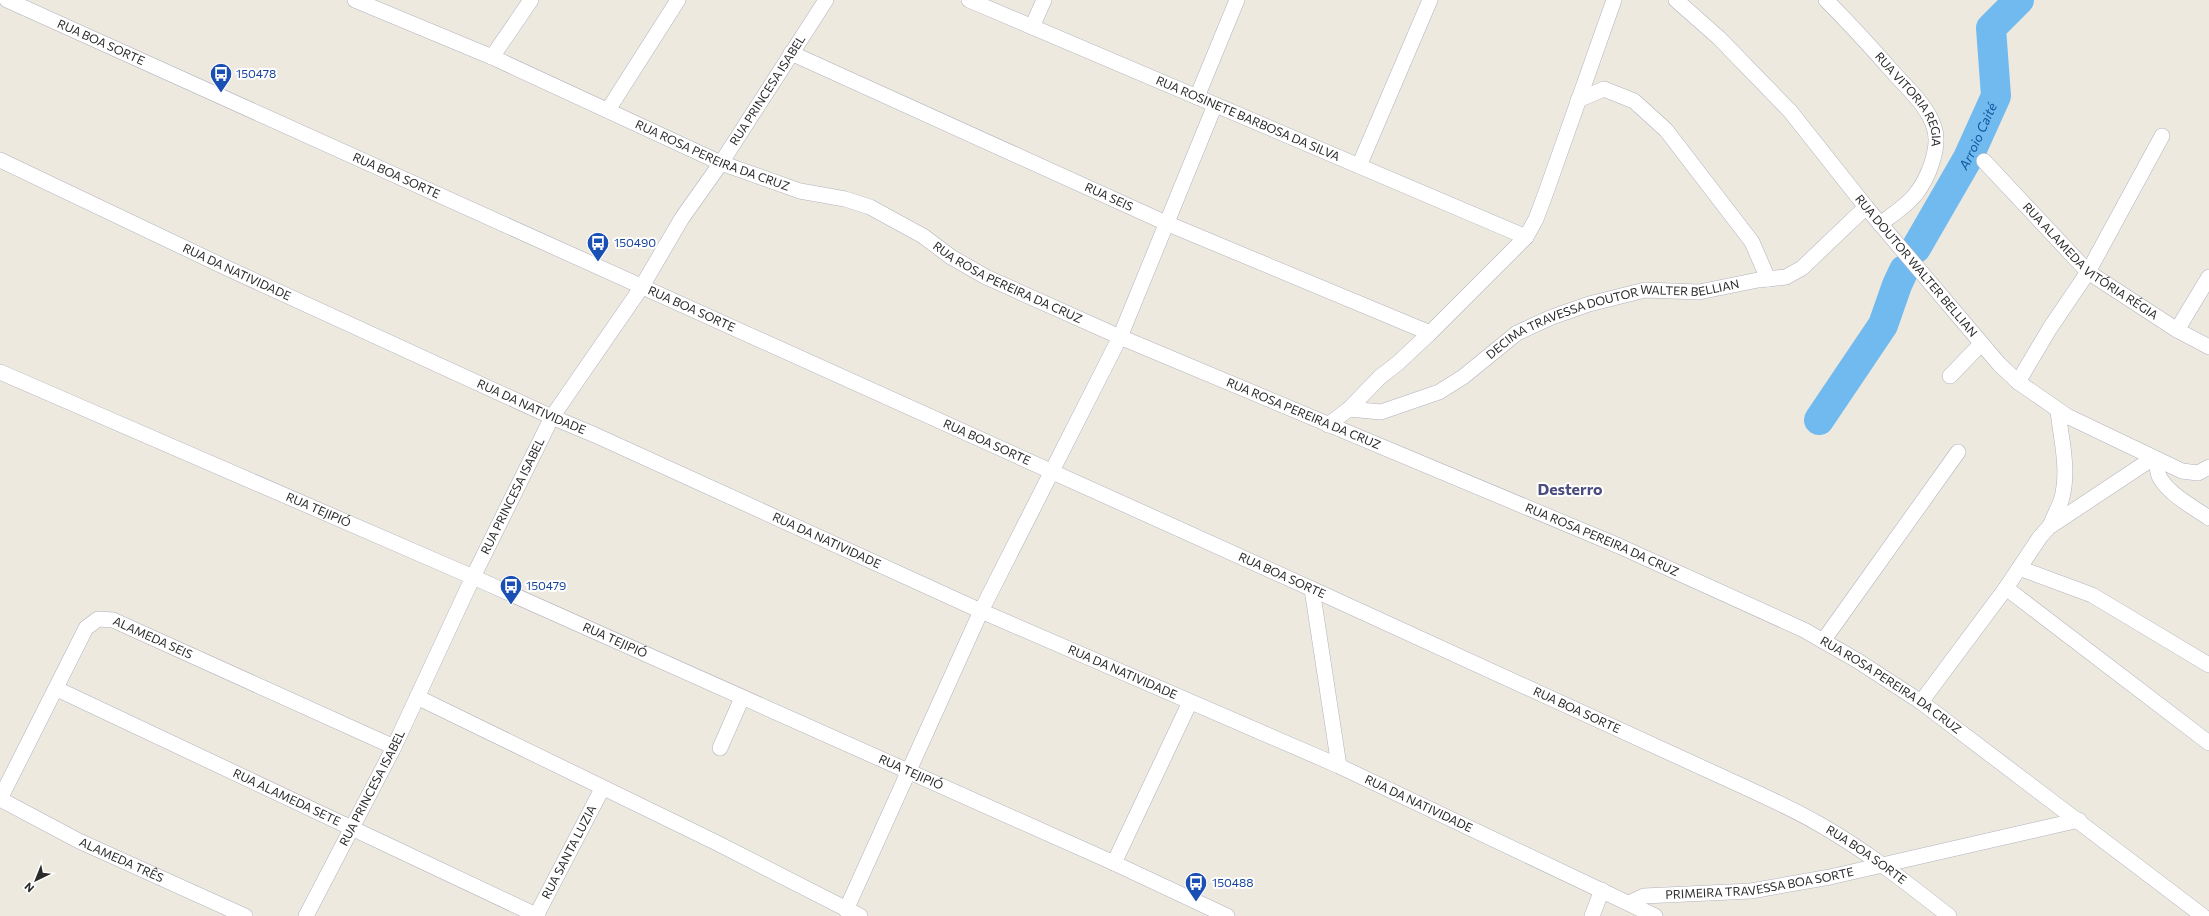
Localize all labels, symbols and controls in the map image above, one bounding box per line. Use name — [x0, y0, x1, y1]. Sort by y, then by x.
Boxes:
street label: RUA BOA SORTE — [56, 16, 147, 67]
street label: RUA PRINCESA ISABEL — [726, 32, 808, 148]
street label: RUA VITORIA REGIA — [1873, 49, 1944, 147]
bus stop icon: 150478 — [208, 61, 234, 94]
place label: 150478 — [236, 66, 276, 80]
street label: RUA ROSINETE BARBOSA DA SILVA — [1154, 72, 1342, 163]
water label: Arroio Caité — [1955, 99, 2000, 173]
street label: RUA ROSA PEREIRA DA CRUZ — [633, 116, 792, 193]
street label: RUA BOA SORTE — [351, 149, 442, 200]
street label: RUA SEIS — [1083, 179, 1136, 213]
street label: RUA DOUTOR WALTER BELLIAN — [1853, 191, 1981, 339]
street label: RUA ALAMEDA VITÓRIA RÉGIA — [2021, 199, 2161, 322]
bus stop icon: 150490 — [585, 230, 611, 263]
place label: 150490 — [614, 235, 656, 249]
street label: RUA ROSA PEREIRA DA CRUZ — [931, 238, 1085, 325]
street label: RUA DA NATIVIDADE — [181, 240, 293, 302]
street label: DECIMA TRAVESSA DOUTOR WALTER BELLIAN — [1483, 276, 1740, 361]
street label: RUA BOA SORTE — [646, 282, 738, 334]
street label: RUA ROSA PEREIRA DA CRUZ — [1225, 374, 1383, 451]
street label: RUA DA NATIVIDADE — [475, 376, 588, 436]
street label: RUA BOA SORTE — [941, 416, 1033, 467]
street label: RUA PRINCESA ISABEL — [477, 435, 547, 556]
district label: Desterro — [1537, 479, 1603, 498]
street label: RUA TEJIPIÓ — [284, 489, 353, 529]
street label: RUA ROSA PEREIRA DA CRUZ — [1524, 500, 1681, 578]
street label: RUA DA NATIVIDADE — [771, 509, 883, 570]
street label: RUA BOA SORTE — [1237, 549, 1328, 600]
bus stop icon: 150479 — [498, 573, 524, 606]
place label: 150479 — [526, 578, 566, 592]
street label: ALAMEDA SEIS — [111, 613, 195, 661]
street label: RUA TEJIPIÓ — [581, 619, 650, 660]
street label: RUA ROSA PEREIRA DA CRUZ — [1818, 633, 1964, 736]
street label: RUA DA NATIVIDADE — [1066, 642, 1180, 701]
street label: RUA BOA SORTE — [1532, 683, 1623, 735]
street label: RUA PRINCESA ISABEL — [336, 728, 407, 848]
street label: RUA TEJIPIÓ — [877, 751, 946, 792]
street label: RUA ALAMEDA SETE — [231, 765, 343, 828]
street label: RUA DA NATIVIDADE — [1363, 771, 1475, 834]
street label: RUA SANTA LUZIA — [538, 802, 598, 901]
street label: RUA BOA SORTE — [1824, 822, 1910, 886]
street label: ALAMEDA TRÊS — [77, 834, 166, 884]
north arrow — [16, 860, 56, 900]
street label: PRIMEIRA TRAVESSA BOA SORTE — [1665, 864, 1855, 901]
bus stop icon: 150488 — [1183, 870, 1209, 903]
place label: 150488 — [1212, 875, 1254, 889]
text: N — [21, 880, 36, 895]

